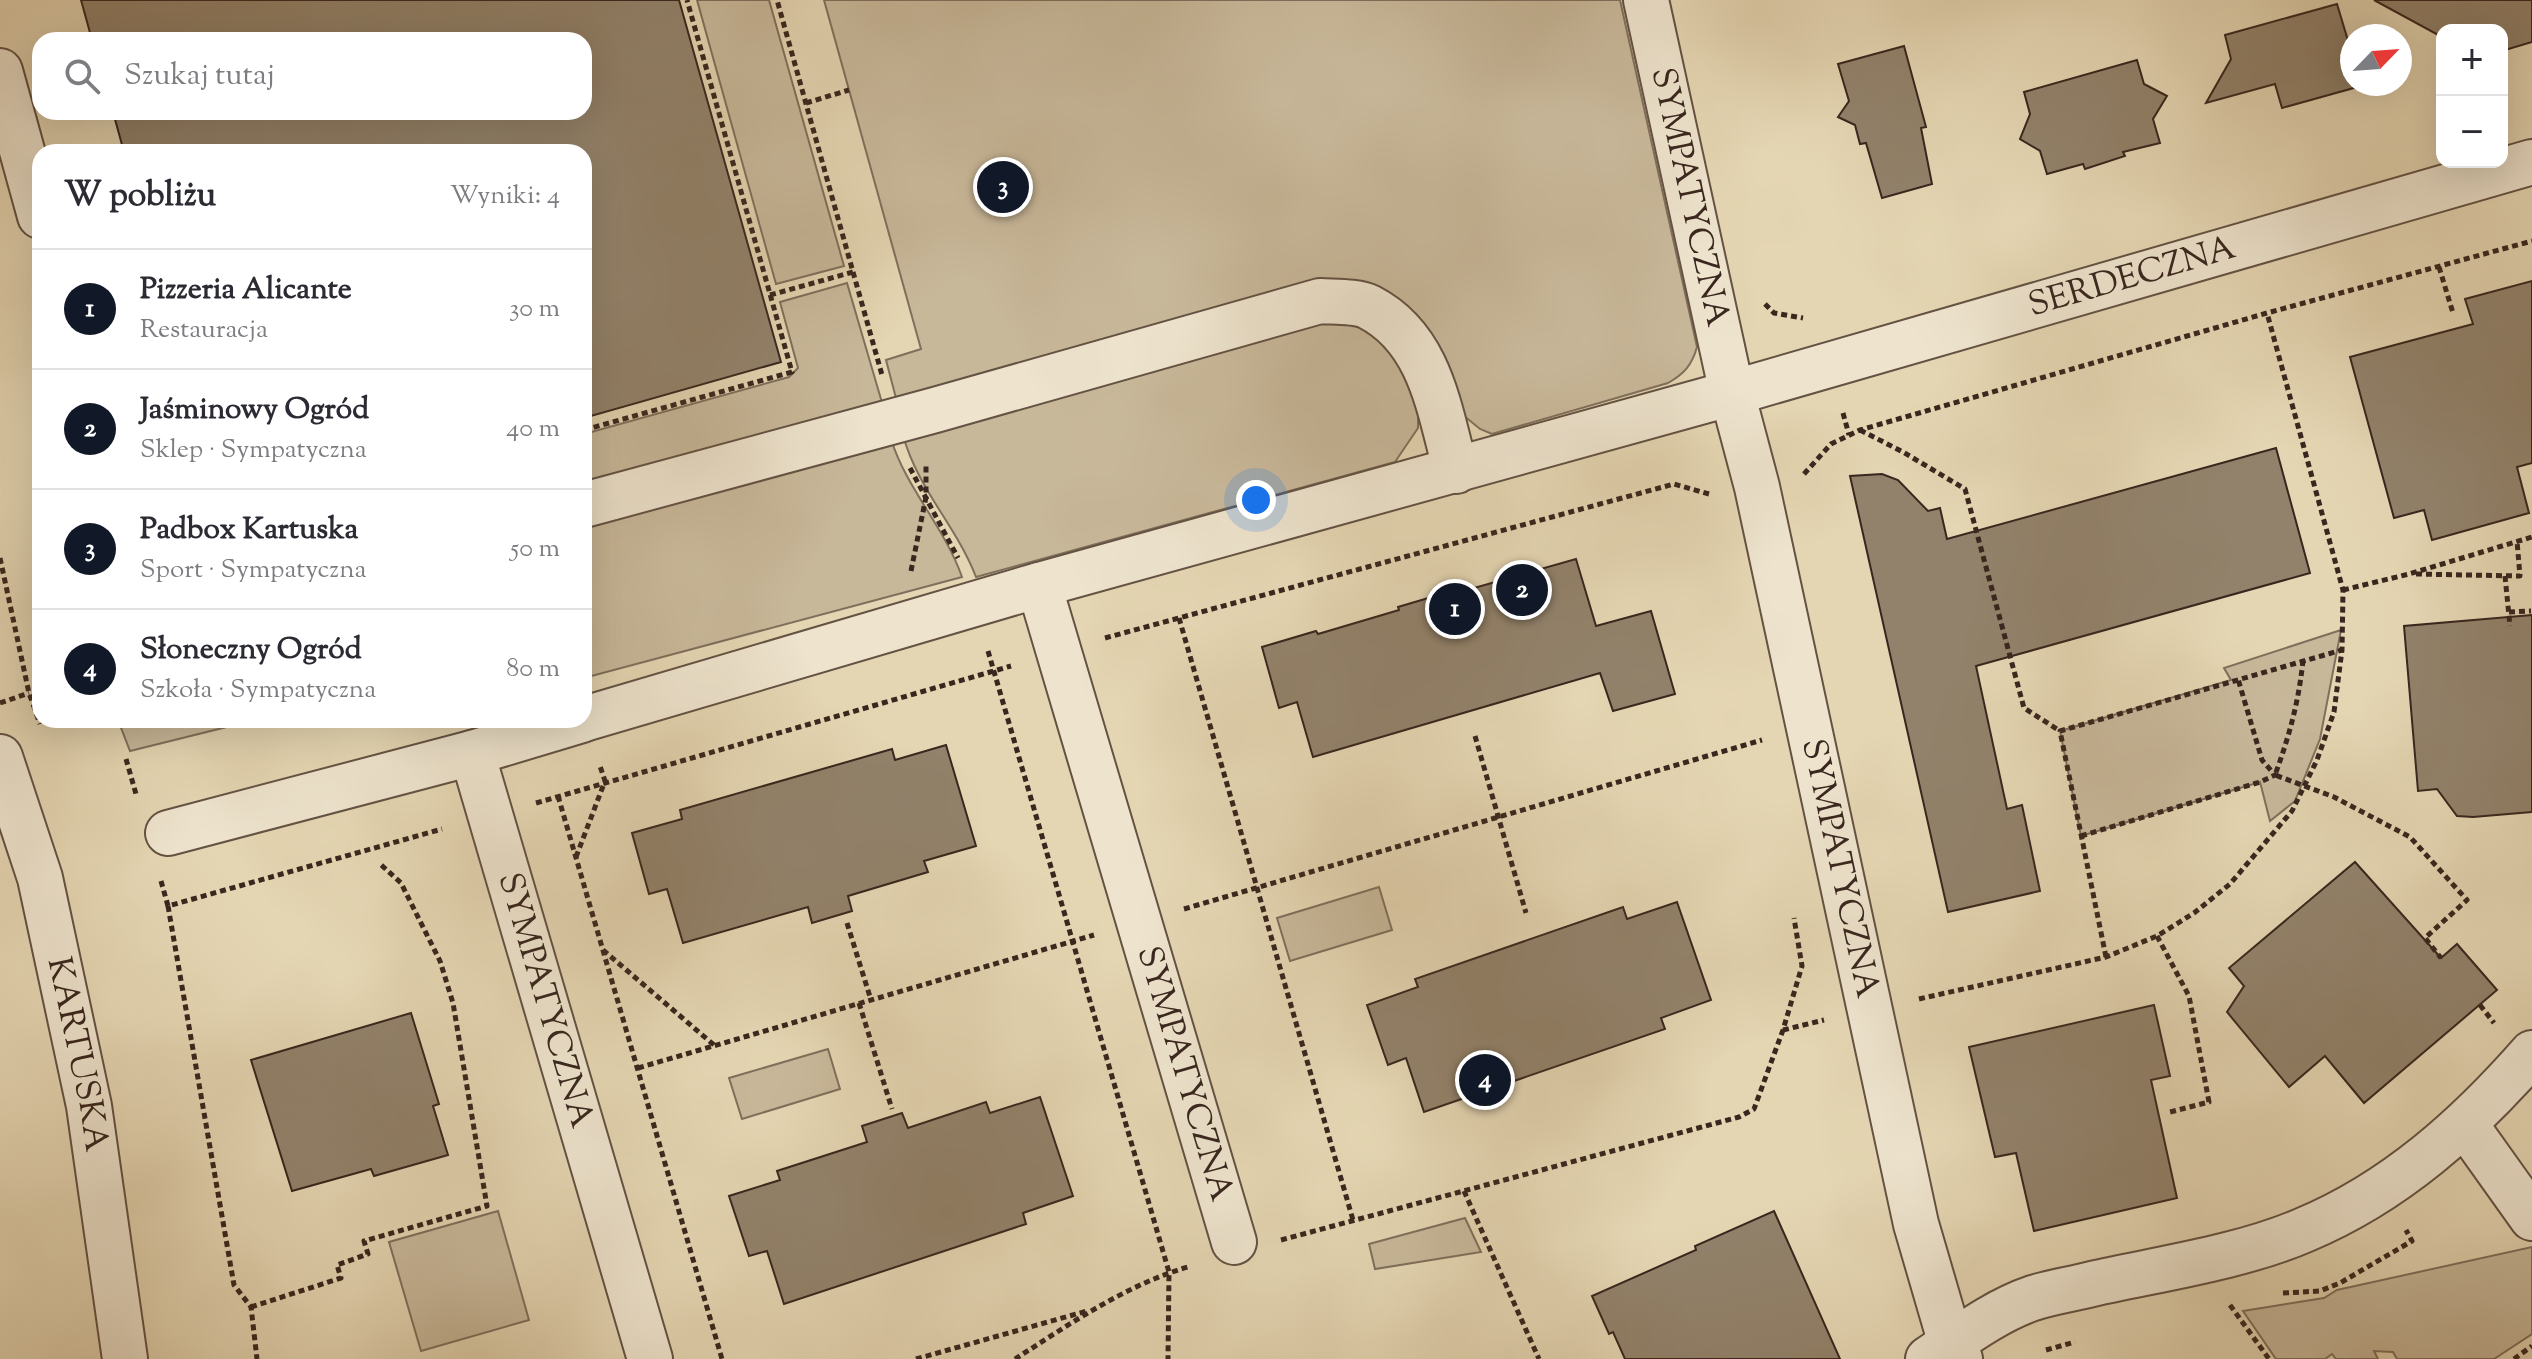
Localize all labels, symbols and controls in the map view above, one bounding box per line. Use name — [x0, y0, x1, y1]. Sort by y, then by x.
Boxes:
north arrow — [2340, 24, 2412, 96]
map controls — [2436, 24, 2508, 168]
button: + — [2436, 24, 2508, 96]
search box — [32, 32, 592, 120]
icon: search — [60, 54, 104, 98]
text: Szukaj tutaj — [124, 55, 275, 98]
street label: SYMPATYCZNA — [1637, 63, 1741, 332]
button: − — [2436, 96, 2508, 168]
pin: 3 — [977, 157, 1029, 217]
text: W pobliżu — [64, 172, 216, 221]
text: Wyniki: 4 — [450, 178, 560, 215]
street label: SERDECZNA — [2023, 224, 2242, 331]
text: Pizzeria Alicante — [140, 269, 352, 312]
text: 1 — [86, 291, 94, 328]
text: 30 m — [509, 291, 560, 328]
text: Restauracja — [140, 312, 268, 349]
text: Jaśminowy Ogród — [140, 389, 369, 432]
text: 2 — [84, 411, 96, 448]
text: 40 m — [506, 411, 560, 448]
text: Sklep · Sympatyczna — [140, 432, 367, 469]
your location — [1236, 480, 1276, 520]
text: Padbox Kartuska — [140, 509, 358, 552]
text: 3 — [85, 531, 95, 568]
text: 50 m — [510, 531, 560, 568]
text: Sport · Sympatyczna — [140, 552, 367, 589]
pin: 2 — [1496, 560, 1548, 620]
pin: 1 — [1429, 579, 1481, 639]
text: Słoneczny Ogród — [140, 629, 362, 672]
text: 4 — [83, 651, 97, 688]
text: 80 m — [506, 651, 560, 688]
text: Szkoła · Sympatyczna — [140, 672, 376, 709]
street label: SYMPATYCZNA — [1788, 734, 1891, 1003]
street label: SYMPATYCZNA — [484, 867, 605, 1134]
street label: SYMPATYCZNA — [1123, 940, 1245, 1207]
street label: KARTUSKA — [33, 953, 120, 1155]
pin: 4 — [1459, 1050, 1511, 1110]

